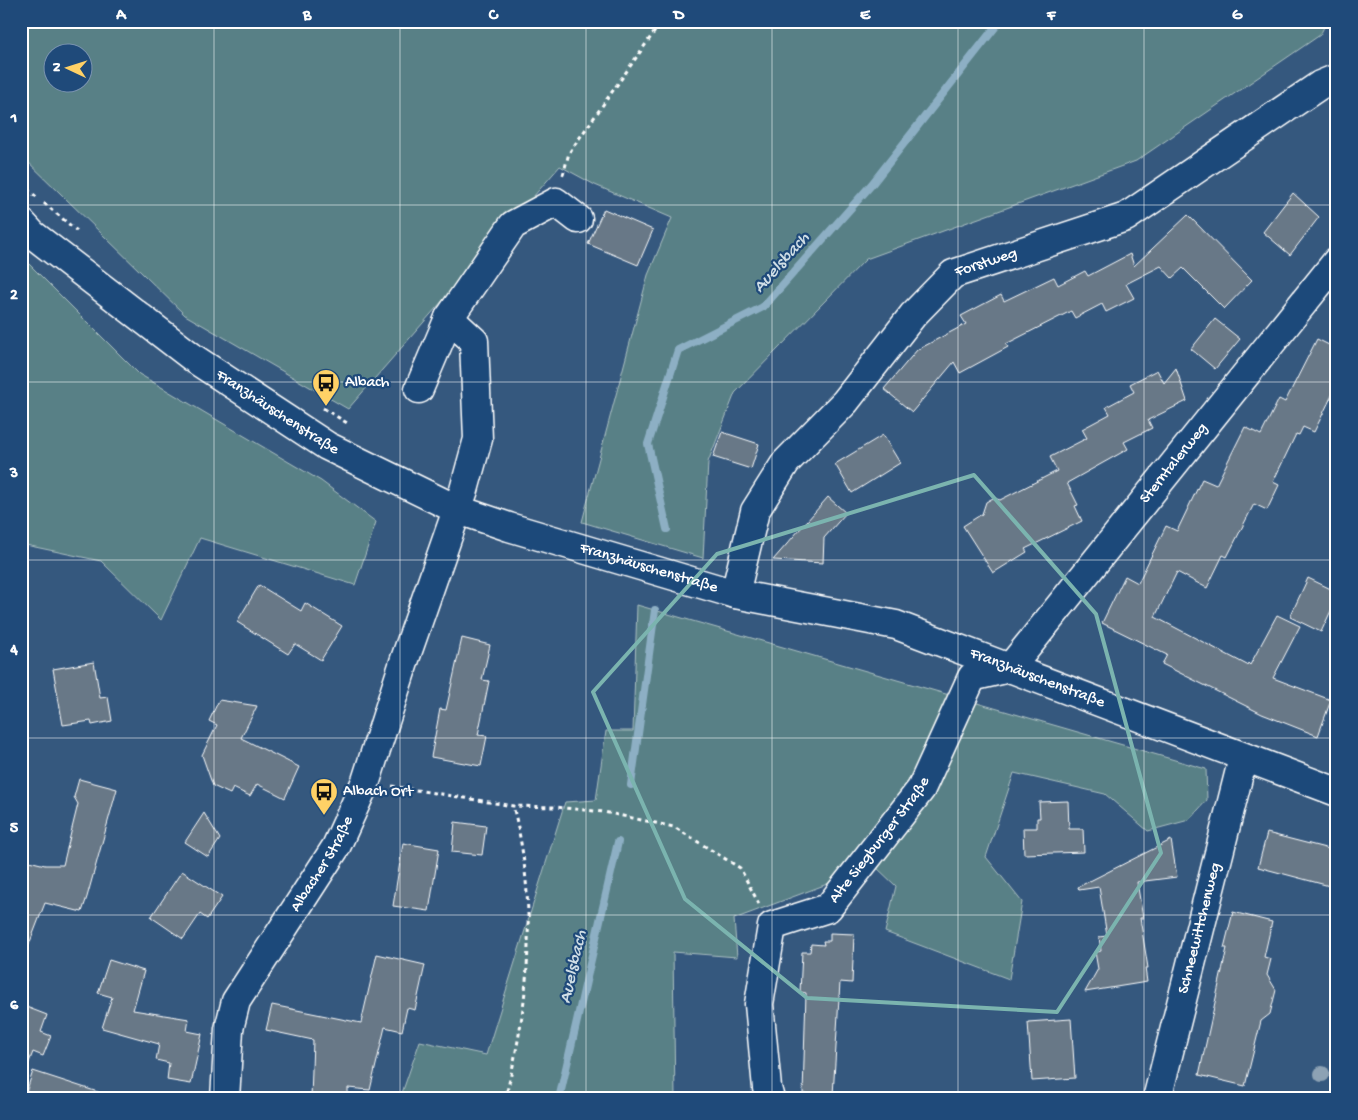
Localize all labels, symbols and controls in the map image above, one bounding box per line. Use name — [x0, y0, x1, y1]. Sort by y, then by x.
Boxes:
text: A — [115, 7, 127, 26]
text: B — [302, 7, 312, 26]
text: C — [488, 7, 499, 26]
text: D — [672, 7, 685, 26]
text: E — [860, 7, 871, 26]
text: F — [1046, 7, 1057, 26]
text: G — [1232, 7, 1243, 26]
north arrow — [42, 42, 92, 92]
text: N — [49, 62, 66, 72]
text: 1 — [10, 110, 17, 129]
water label: Auelsbach — [749, 228, 815, 298]
street label: Forstweg — [952, 244, 1020, 283]
text: 2 — [10, 287, 18, 306]
street label: Franzhäuschenstraße — [211, 365, 342, 460]
bus stop icon: Albach — [311, 368, 341, 407]
place label: Albach — [345, 374, 390, 393]
street label: Sterntalerweg — [1136, 419, 1212, 508]
text: 3 — [9, 465, 18, 484]
street label: Franzhäuschenstraße — [576, 539, 721, 598]
text: 4 — [9, 642, 18, 661]
street label: Franzhäuschenstraße — [966, 644, 1108, 713]
street label: Alte Siegburger Straße — [825, 774, 935, 908]
bus stop icon: Albach Ort — [309, 777, 339, 816]
place label: Albach Ort — [343, 783, 414, 802]
street label: Albacher Straße — [287, 813, 358, 916]
text: 5 — [10, 820, 19, 839]
street label: Schneewittchenweg — [1174, 861, 1226, 996]
water label: Auelsbach — [555, 928, 593, 1006]
text: 6 — [10, 997, 19, 1016]

